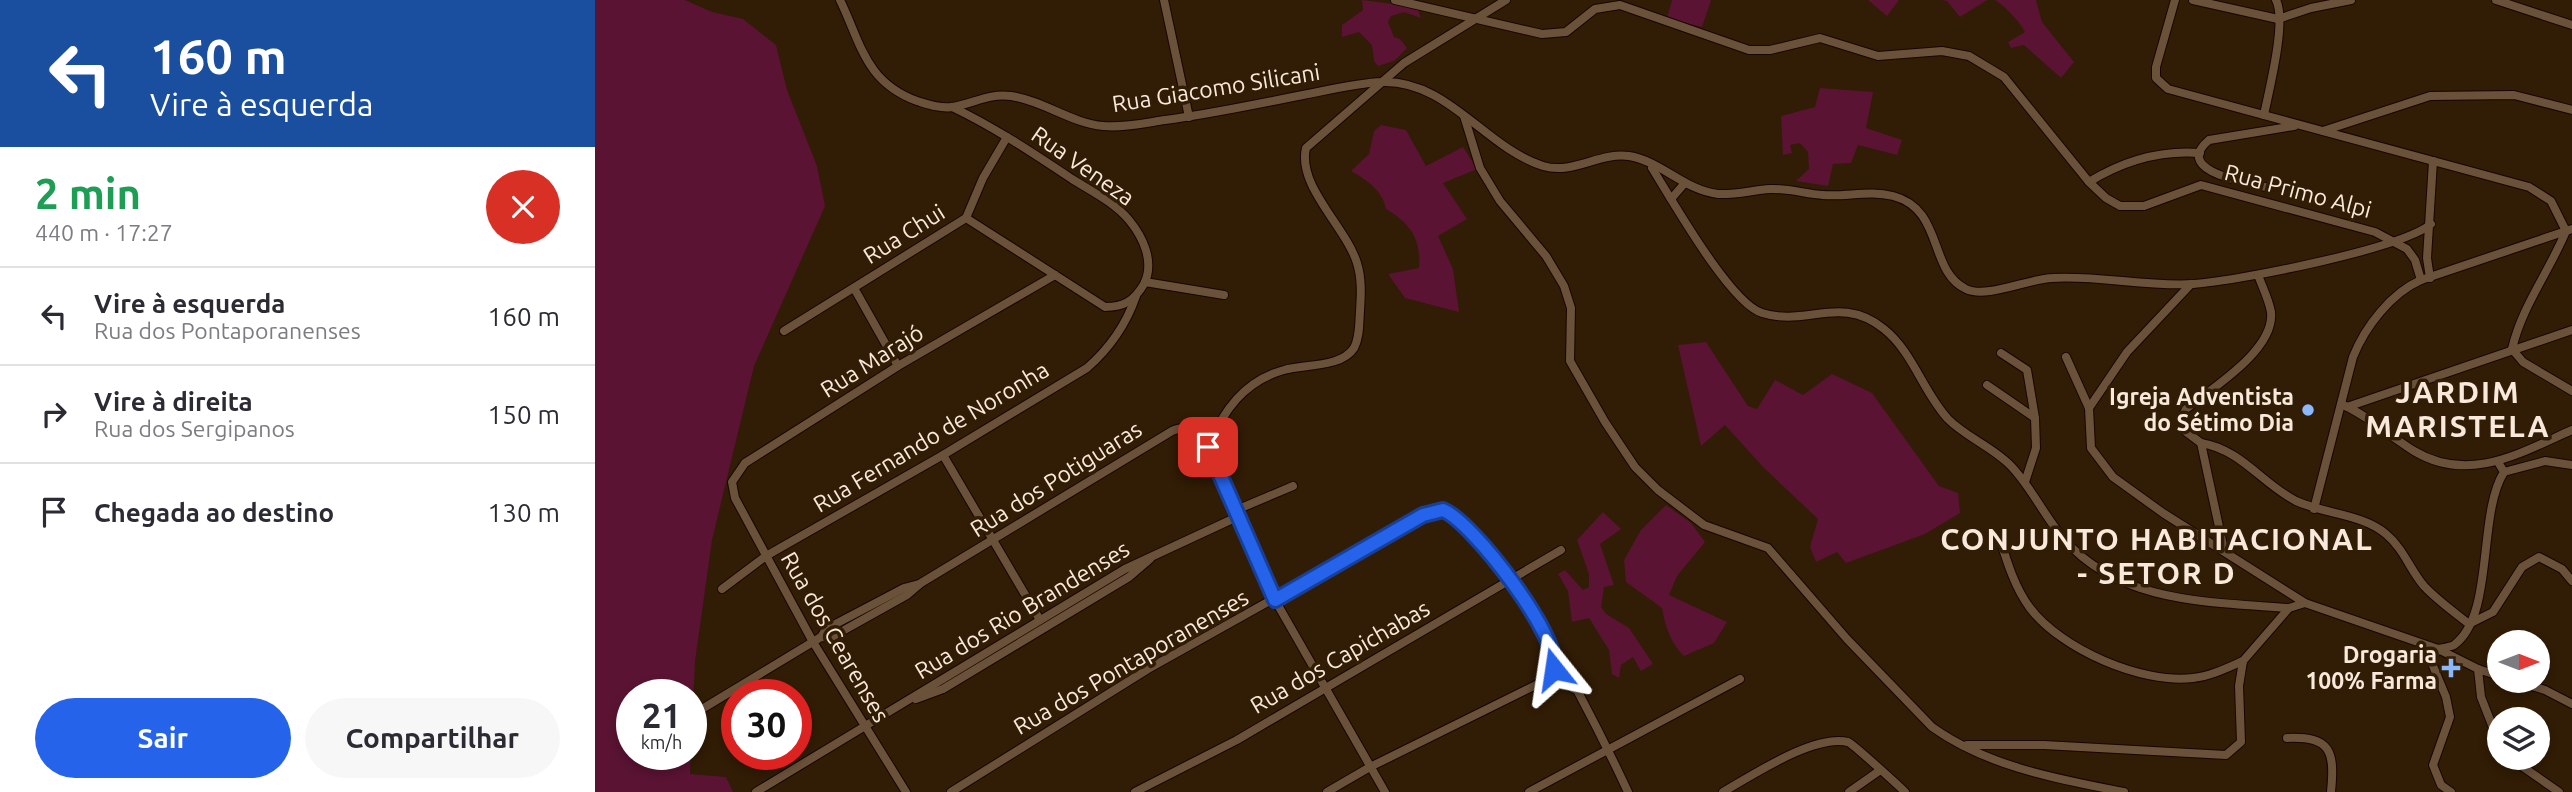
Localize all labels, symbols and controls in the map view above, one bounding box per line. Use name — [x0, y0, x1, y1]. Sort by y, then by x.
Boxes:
icon: left — [35, 28, 126, 119]
text: 160 m — [150, 28, 287, 83]
street label: Rua Giacomo Silicani — [1110, 59, 1322, 116]
text: Vire à esquerda — [150, 86, 373, 122]
street label: Rua Veneza — [1027, 121, 1139, 210]
street label: Rua Primo Alpi — [2222, 159, 2374, 222]
text: 2 min — [35, 170, 141, 217]
button: close — [486, 170, 560, 244]
street label: Rua Chui — [859, 199, 949, 268]
text: 440 m · 17:27 — [35, 220, 173, 245]
text: Vire à esquerda — [94, 289, 285, 318]
icon: left — [35, 297, 73, 335]
text: 160 m — [488, 302, 560, 331]
text: Rua dos Pontaporanenses — [94, 318, 361, 343]
street label: Rua Marajó — [816, 319, 928, 402]
street label: Rua Fernando de Noronha — [809, 356, 1053, 517]
district label: JARDIM MARISTELA — [2365, 375, 2551, 443]
place label: Igreja Adventista do Sétimo Dia — [2109, 384, 2294, 435]
text: Vire à direita — [94, 387, 253, 416]
icon: right — [35, 395, 73, 433]
text: 150 m — [488, 400, 560, 429]
marker: Igreja Adventista do Sétimo Dia — [2300, 402, 2316, 418]
text: Rua dos Sergipanos — [94, 416, 295, 441]
street label: Rua dos Potiguaras — [966, 416, 1146, 541]
pin — [1178, 417, 1238, 477]
icon: arrive — [1189, 428, 1227, 466]
icon: arrive — [35, 493, 73, 531]
text: Chegada ao destino — [94, 498, 334, 527]
text: 130 m — [488, 498, 560, 527]
district label: CONJUNTO HABITACIONAL - SETOR D — [1940, 522, 2374, 590]
street label: Rua dos Rio Brandenses — [910, 536, 1133, 684]
street label: Rua dos Cearenses — [776, 547, 894, 726]
street label: Rua dos Pontaporanenses — [1009, 584, 1252, 739]
street label: Rua dos Capichabas — [1246, 595, 1434, 718]
north arrow — [2487, 630, 2550, 693]
map controls — [2487, 630, 2550, 770]
position arrow — [1517, 632, 1591, 706]
place label: Drogaria 100% Farma — [2305, 642, 2437, 693]
marker: Drogaria 100% Farma — [2443, 660, 2459, 676]
speed limit sign: 30 — [721, 679, 812, 770]
text: 21 — [642, 695, 681, 735]
button: Sair — [35, 698, 291, 778]
button: Compartilhar — [305, 698, 560, 778]
button: layers — [2487, 707, 2550, 770]
text: km/h — [641, 732, 682, 752]

